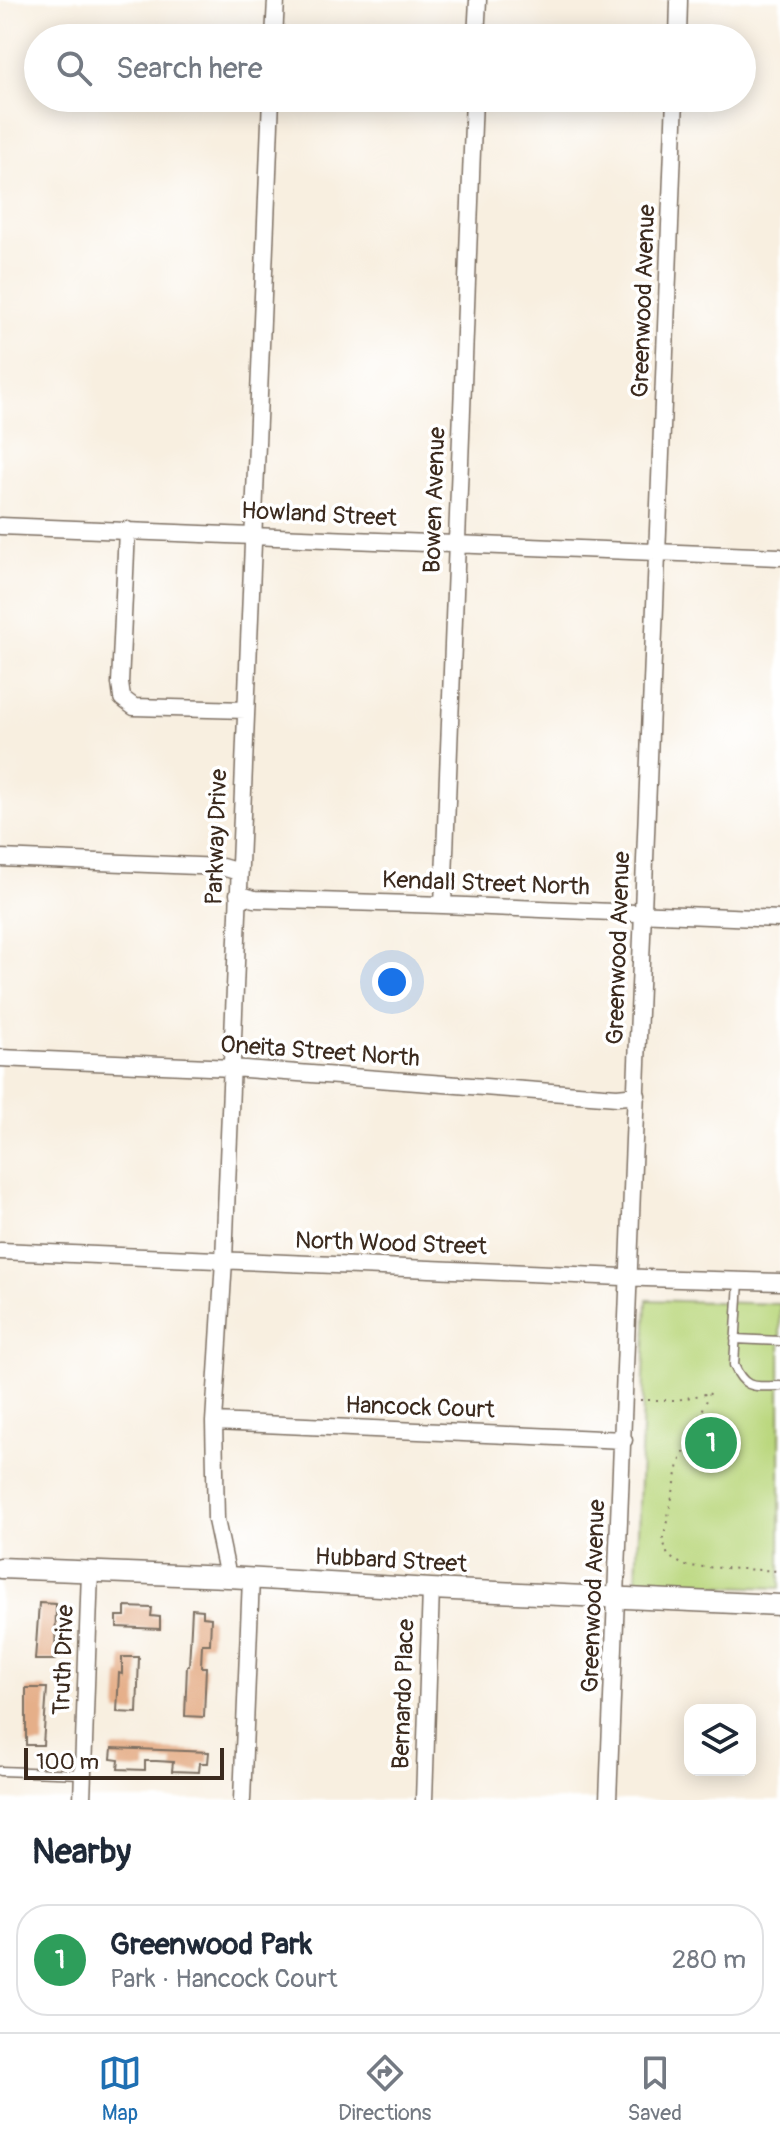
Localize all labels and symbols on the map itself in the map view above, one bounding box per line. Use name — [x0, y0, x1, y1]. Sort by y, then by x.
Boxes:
street label: Greenwood Avenue — [626, 204, 661, 398]
street label: Bowen Avenue — [417, 426, 452, 574]
street label: Howland Street — [240, 496, 398, 533]
street label: Parkway Drive — [200, 768, 233, 906]
street label: Greenwood Avenue — [601, 851, 636, 1045]
street label: Kendall Street North — [382, 865, 590, 902]
your location — [372, 962, 412, 1002]
street label: Oneita Street North — [219, 1030, 421, 1073]
street label: North Wood Street — [294, 1226, 488, 1261]
street label: Hancock Court — [345, 1390, 496, 1425]
pin: 1 — [685, 1413, 737, 1473]
street label: Greenwood Avenue — [576, 1499, 611, 1693]
street label: Hubbard Street — [314, 1542, 468, 1579]
street label: Truth Drive — [47, 1604, 80, 1716]
street label: Bernardo Place — [386, 1618, 421, 1770]
scale bar — [24, 1744, 224, 1780]

